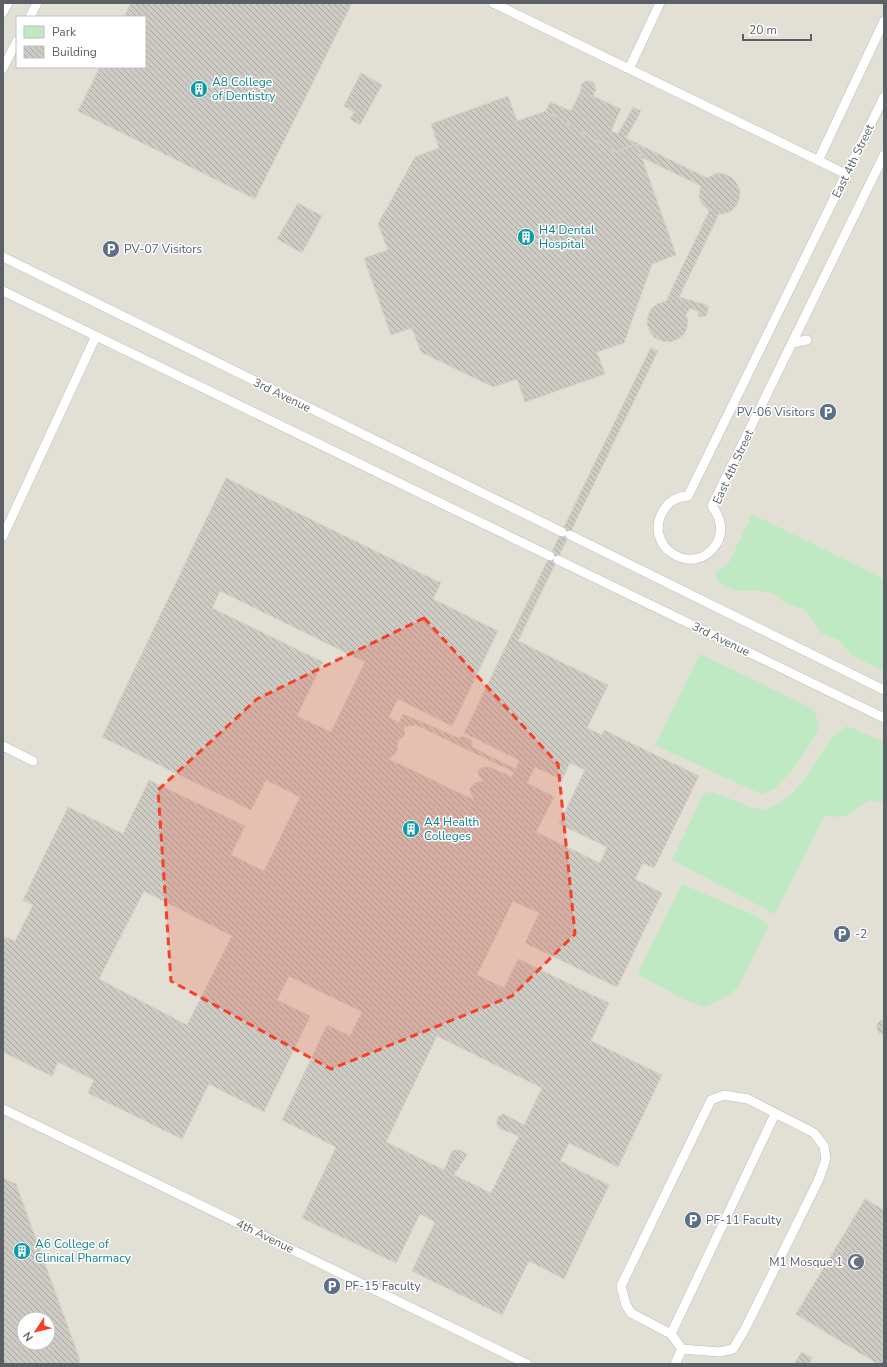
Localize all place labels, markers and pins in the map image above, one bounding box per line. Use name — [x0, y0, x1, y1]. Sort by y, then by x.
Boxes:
place label: A8 College of Dentistry — [212, 74, 276, 104]
building icon: A8 College of Dentistry — [189, 79, 209, 99]
place label: H4 Dental Hospital — [539, 222, 595, 252]
building icon: H4 Dental Hospital — [516, 227, 536, 247]
parking icon: PV-07 Visitors — [101, 239, 121, 259]
place label: PV-07 Visitors — [124, 241, 203, 257]
parking icon: PV-06 Visitors — [818, 402, 838, 422]
place label: PV-06 Visitors — [737, 404, 815, 420]
place label: A4 Health Colleges — [424, 814, 479, 844]
building icon: A4 Health Colleges — [401, 819, 421, 839]
parking icon: -2 — [832, 924, 852, 944]
place label: -2 — [855, 926, 867, 942]
parking icon: PF-11 Faculty — [683, 1210, 703, 1230]
place label: PF-11 Faculty — [706, 1212, 782, 1228]
place label: A6 College of Clinical Pharmacy — [35, 1236, 132, 1266]
building icon: A6 College of Clinical Pharmacy — [12, 1241, 32, 1261]
mosque icon: M1 Mosque 1 — [846, 1252, 866, 1272]
place label: M1 Mosque 1 — [769, 1254, 843, 1270]
parking icon: PF-15 Faculty — [322, 1276, 342, 1296]
place label: PF-15 Faculty — [345, 1278, 421, 1294]

